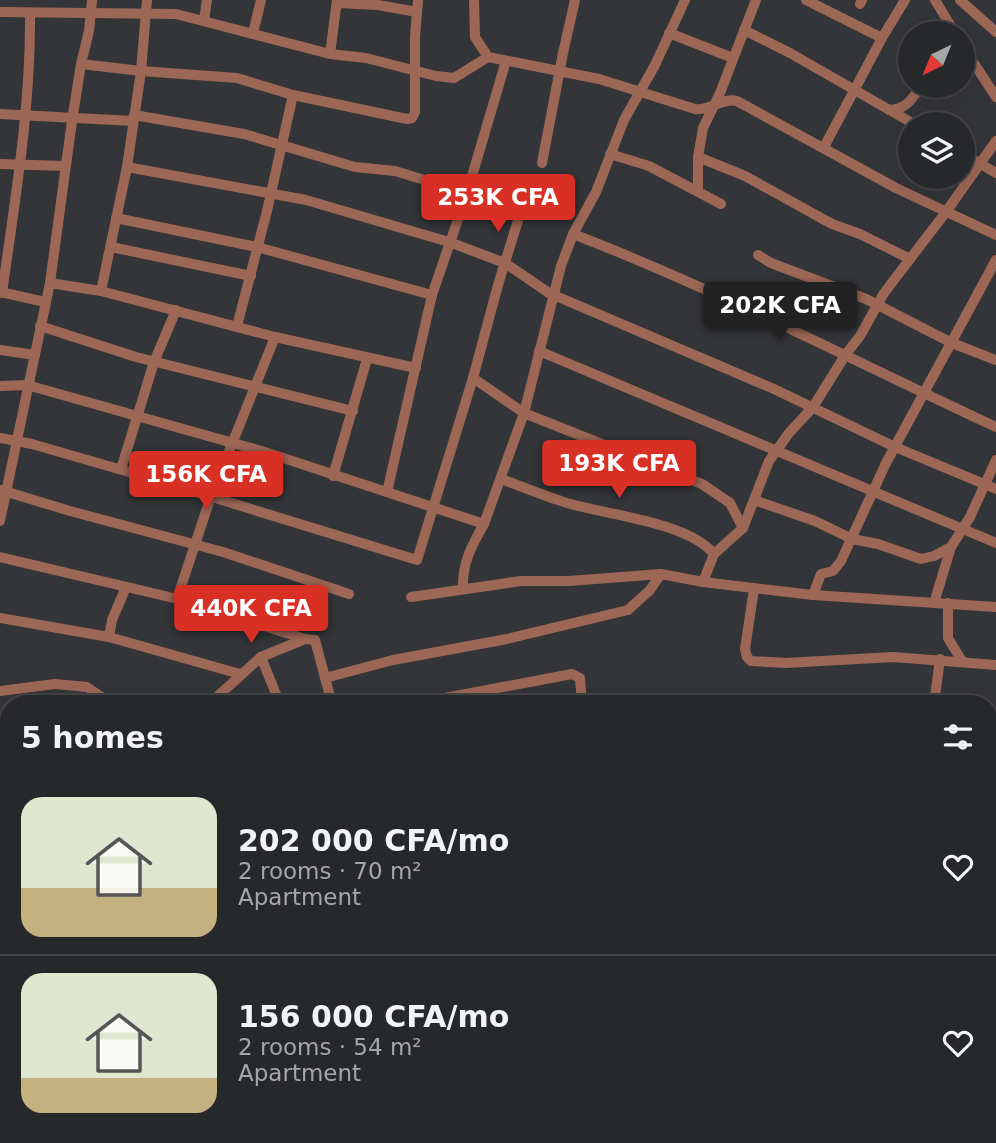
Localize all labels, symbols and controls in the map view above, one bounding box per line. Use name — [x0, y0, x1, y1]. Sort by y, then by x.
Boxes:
north arrow — [898, 21, 975, 98]
map controls — [898, 21, 975, 189]
button: layers — [898, 112, 975, 189]
pin: 253K CFA — [426, 174, 570, 234]
text: 253K CFA — [437, 184, 559, 210]
pin: 202K CFA — [708, 282, 852, 342]
text: 202K CFA — [719, 292, 841, 318]
pin: 193K CFA — [547, 440, 691, 500]
text: 193K CFA — [558, 450, 680, 476]
pin: 156K CFA — [134, 452, 278, 511]
text: 156K CFA — [145, 461, 267, 487]
pin: 440K CFA — [179, 586, 323, 645]
text: 440K CFA — [190, 595, 312, 621]
icon: filters — [939, 718, 977, 756]
text: 5 homes — [21, 720, 164, 755]
text: 202 000 CFA/mo — [238, 823, 509, 858]
icon: home — [77, 825, 161, 909]
icon: heart — [939, 848, 977, 886]
text: 2 rooms · 70 m² — [238, 858, 422, 884]
text: Apartment — [238, 884, 361, 910]
text: 156 000 CFA/mo — [238, 999, 509, 1034]
icon: home — [77, 1001, 161, 1085]
icon: heart — [939, 1024, 977, 1062]
text: 2 rooms · 54 m² — [238, 1034, 422, 1060]
text: Apartment — [238, 1060, 361, 1086]

